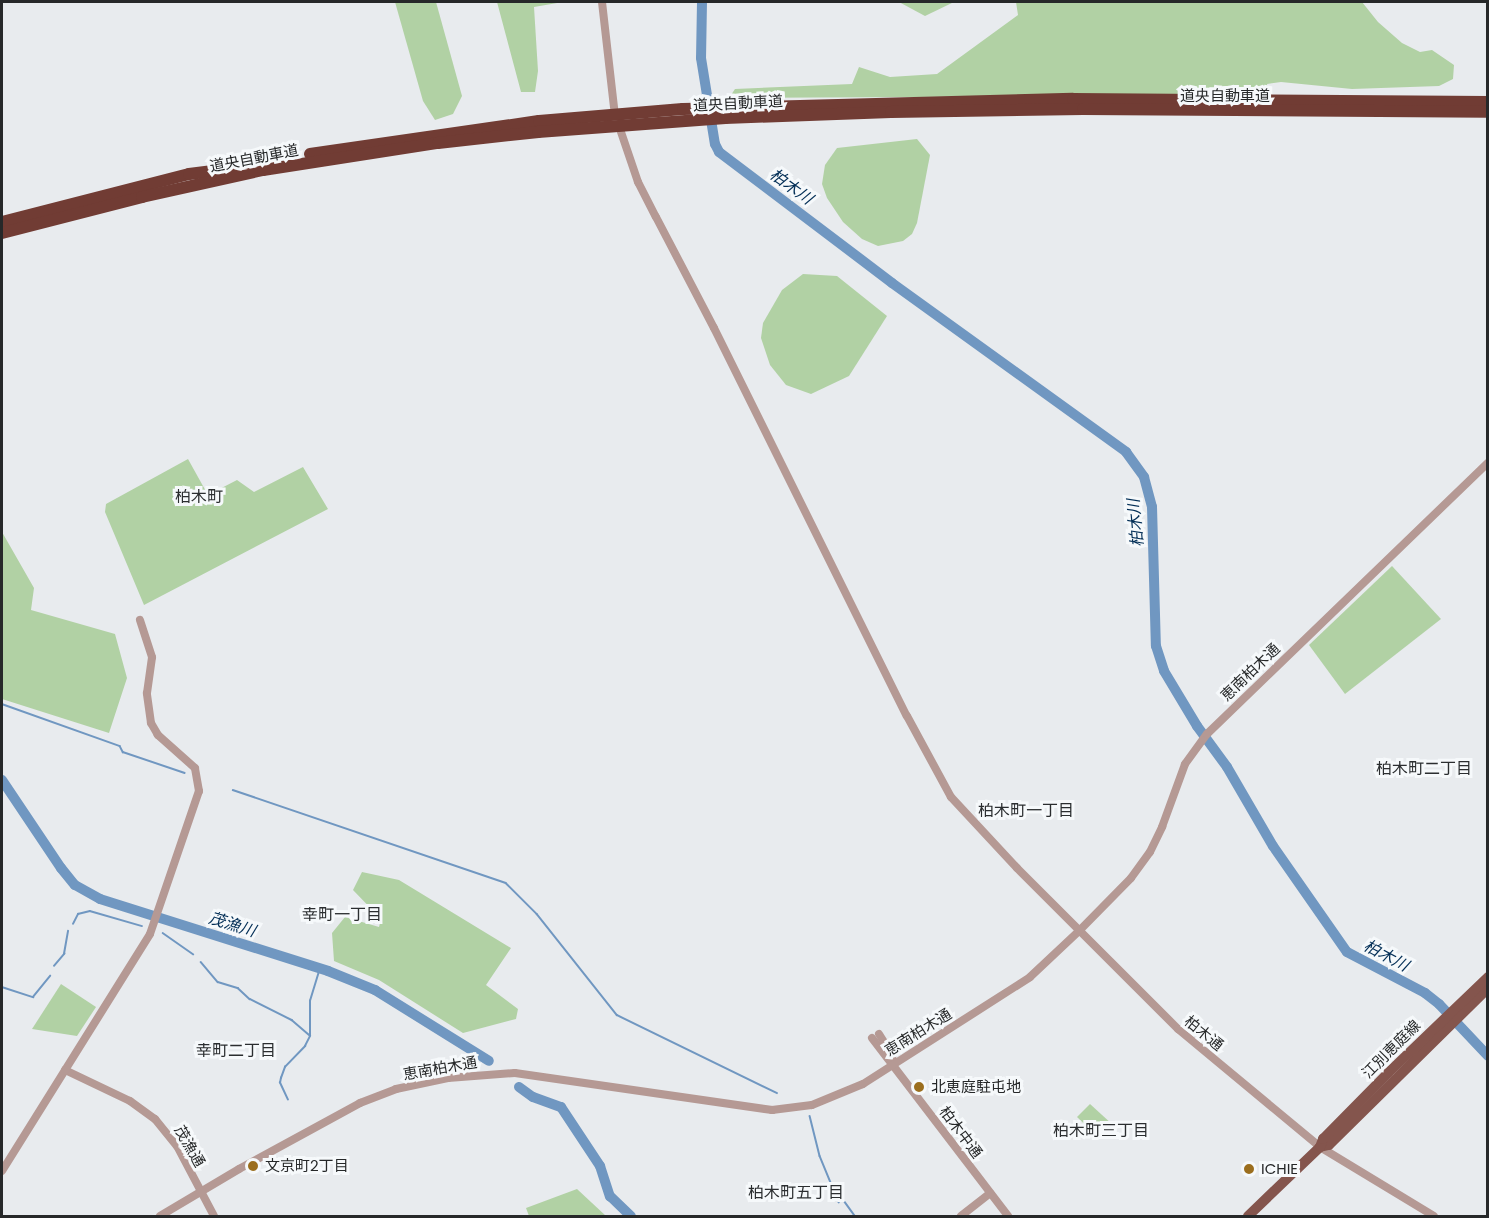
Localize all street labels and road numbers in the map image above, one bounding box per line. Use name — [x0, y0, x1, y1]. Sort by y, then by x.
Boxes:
street label: 道央自動車道 — [1180, 87, 1270, 105]
street label: 道央自動車道 — [693, 92, 783, 114]
street label: 道央自動車道 — [208, 141, 300, 175]
street label: 恵南柏木通 — [1217, 639, 1283, 705]
street label: 恵南柏木通 — [881, 1004, 955, 1060]
street label: 柏木通 — [1181, 1012, 1227, 1054]
street label: 江別恵庭線 — [1358, 1016, 1424, 1082]
street label: 恵南柏木通 — [402, 1053, 478, 1083]
street label: 柏木中通 — [936, 1103, 986, 1161]
street label: 茂漁通 — [171, 1122, 209, 1170]

